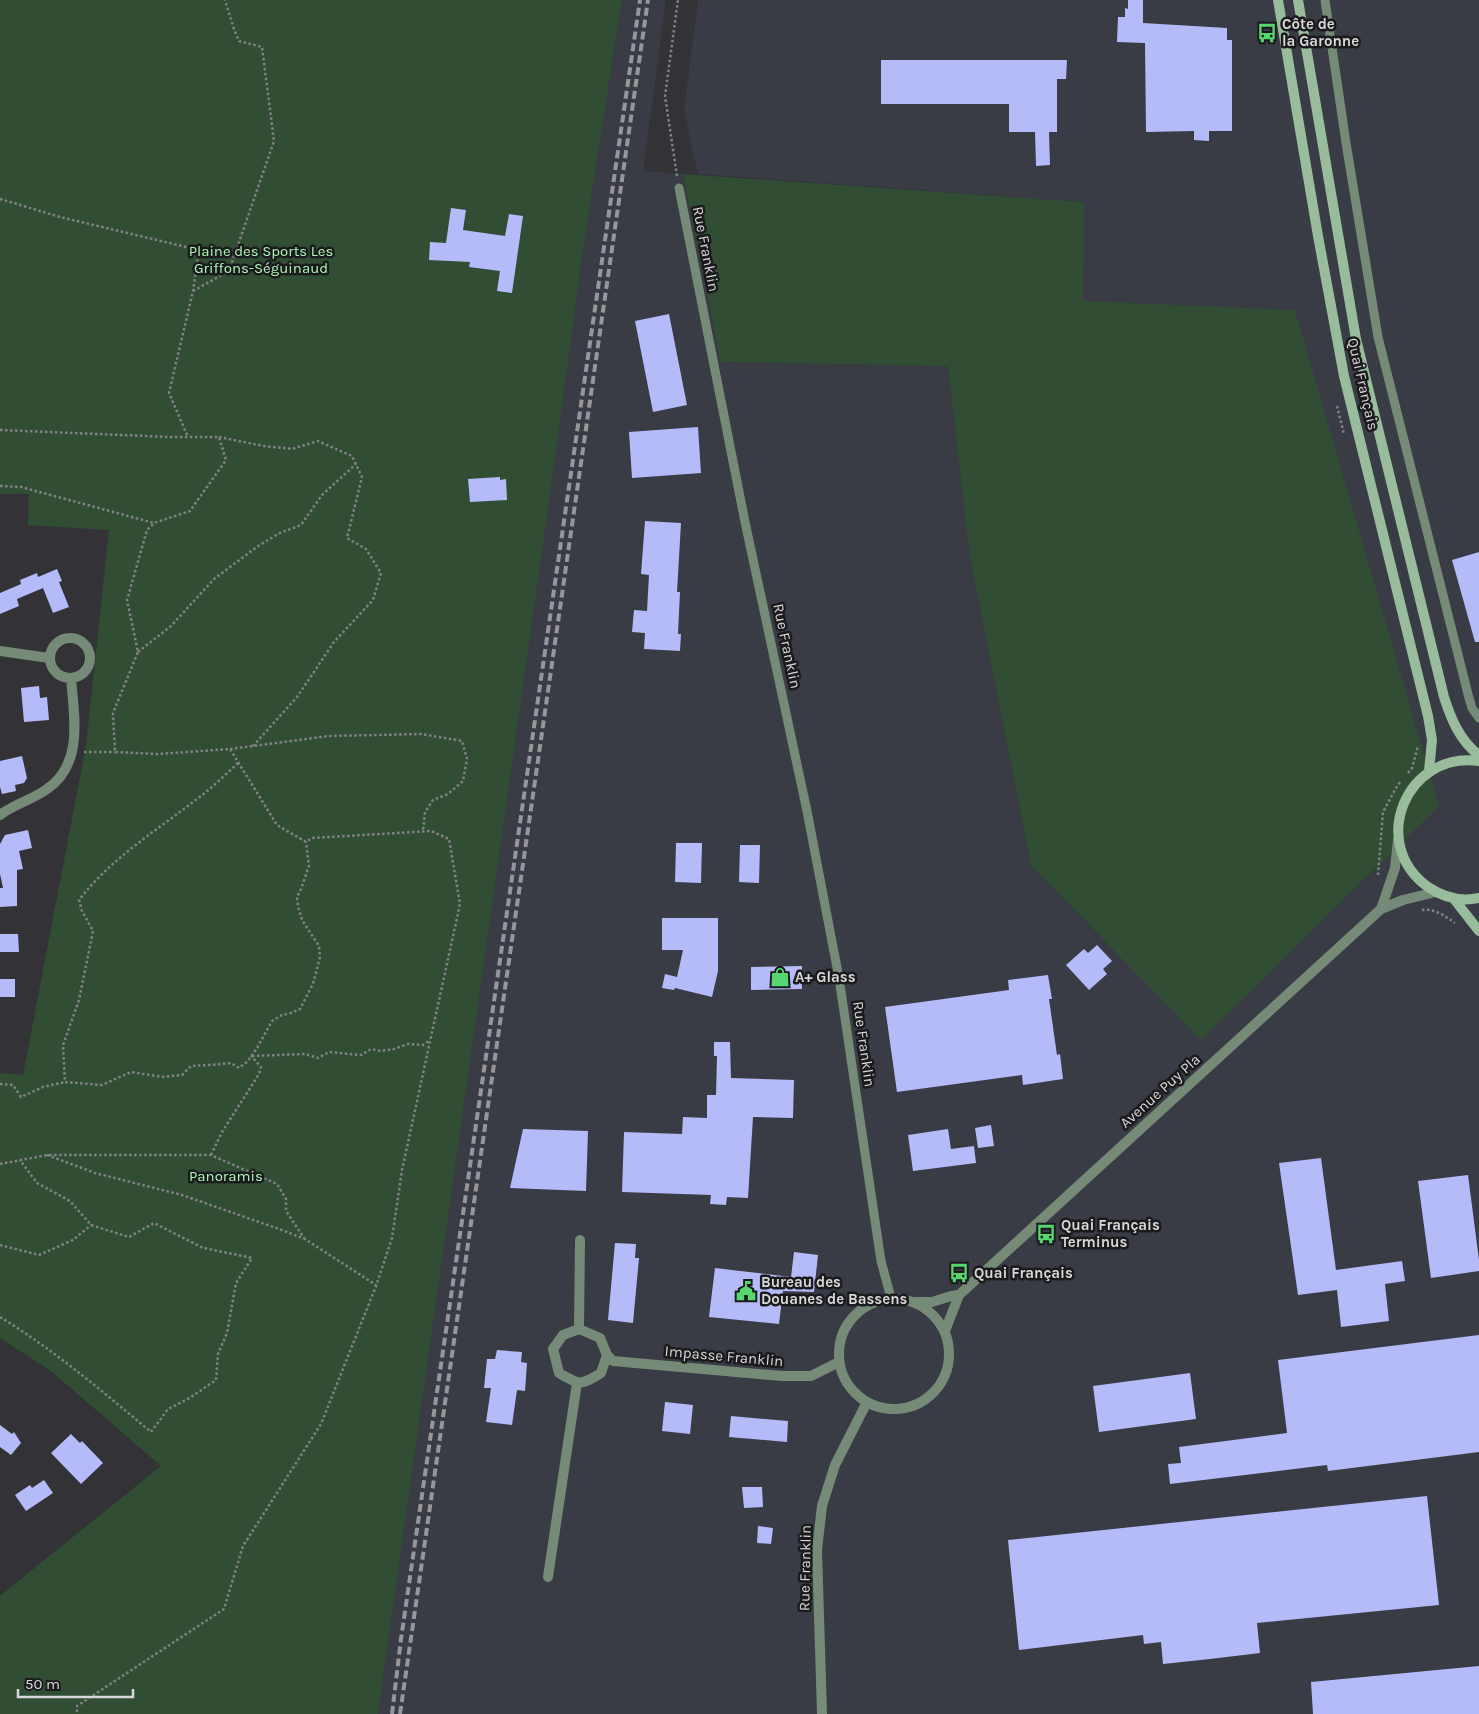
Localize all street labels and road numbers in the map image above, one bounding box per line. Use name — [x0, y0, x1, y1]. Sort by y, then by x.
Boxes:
street label: Rue Franklin — [689, 205, 723, 293]
street label: Quai Français — [1344, 336, 1382, 432]
street label: Rue Franklin — [769, 602, 805, 690]
street label: Rue Franklin — [849, 1000, 879, 1088]
street label: Avenue Puy Pla — [1116, 1050, 1204, 1132]
street label: Impasse Franklin — [664, 1342, 784, 1370]
street label: Rue Franklin — [795, 1525, 815, 1611]

